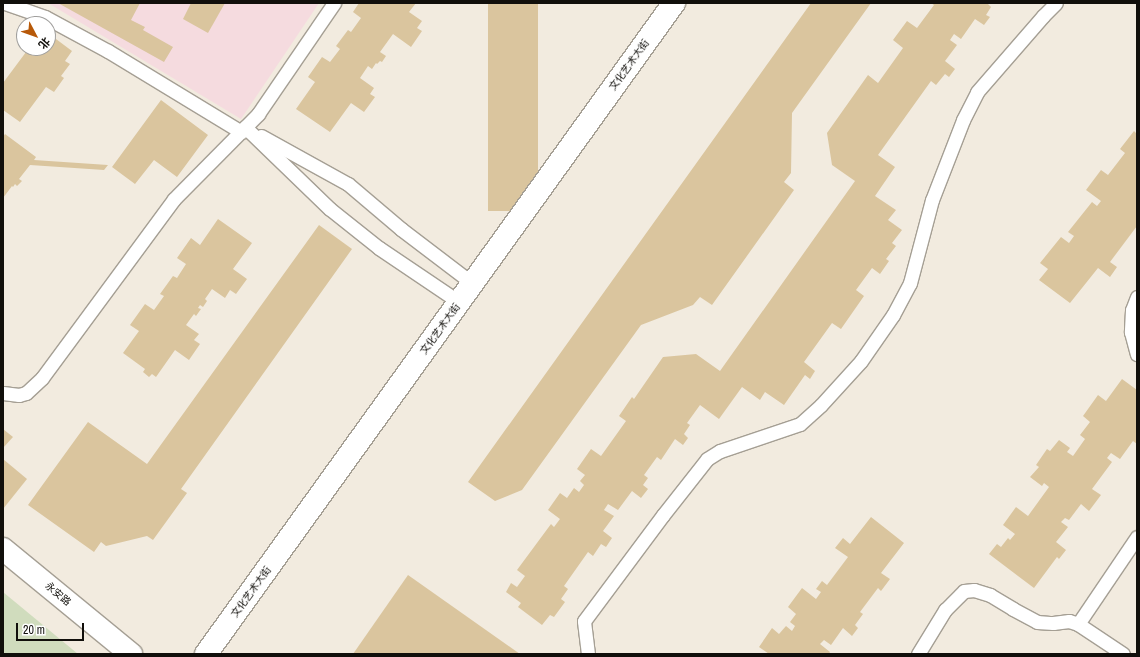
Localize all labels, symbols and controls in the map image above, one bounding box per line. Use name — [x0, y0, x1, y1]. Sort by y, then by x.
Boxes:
north arrow — [16, 16, 56, 56]
text: 北 — [35, 34, 53, 52]
street label: 文化艺术大街 — [607, 37, 651, 93]
street label: 文化艺术大街 — [418, 301, 462, 357]
street label: 文化艺术大街 — [229, 564, 273, 620]
street label: 永安路 — [43, 580, 73, 608]
scale bar — [18, 615, 86, 641]
text: 20 m — [23, 622, 45, 638]

